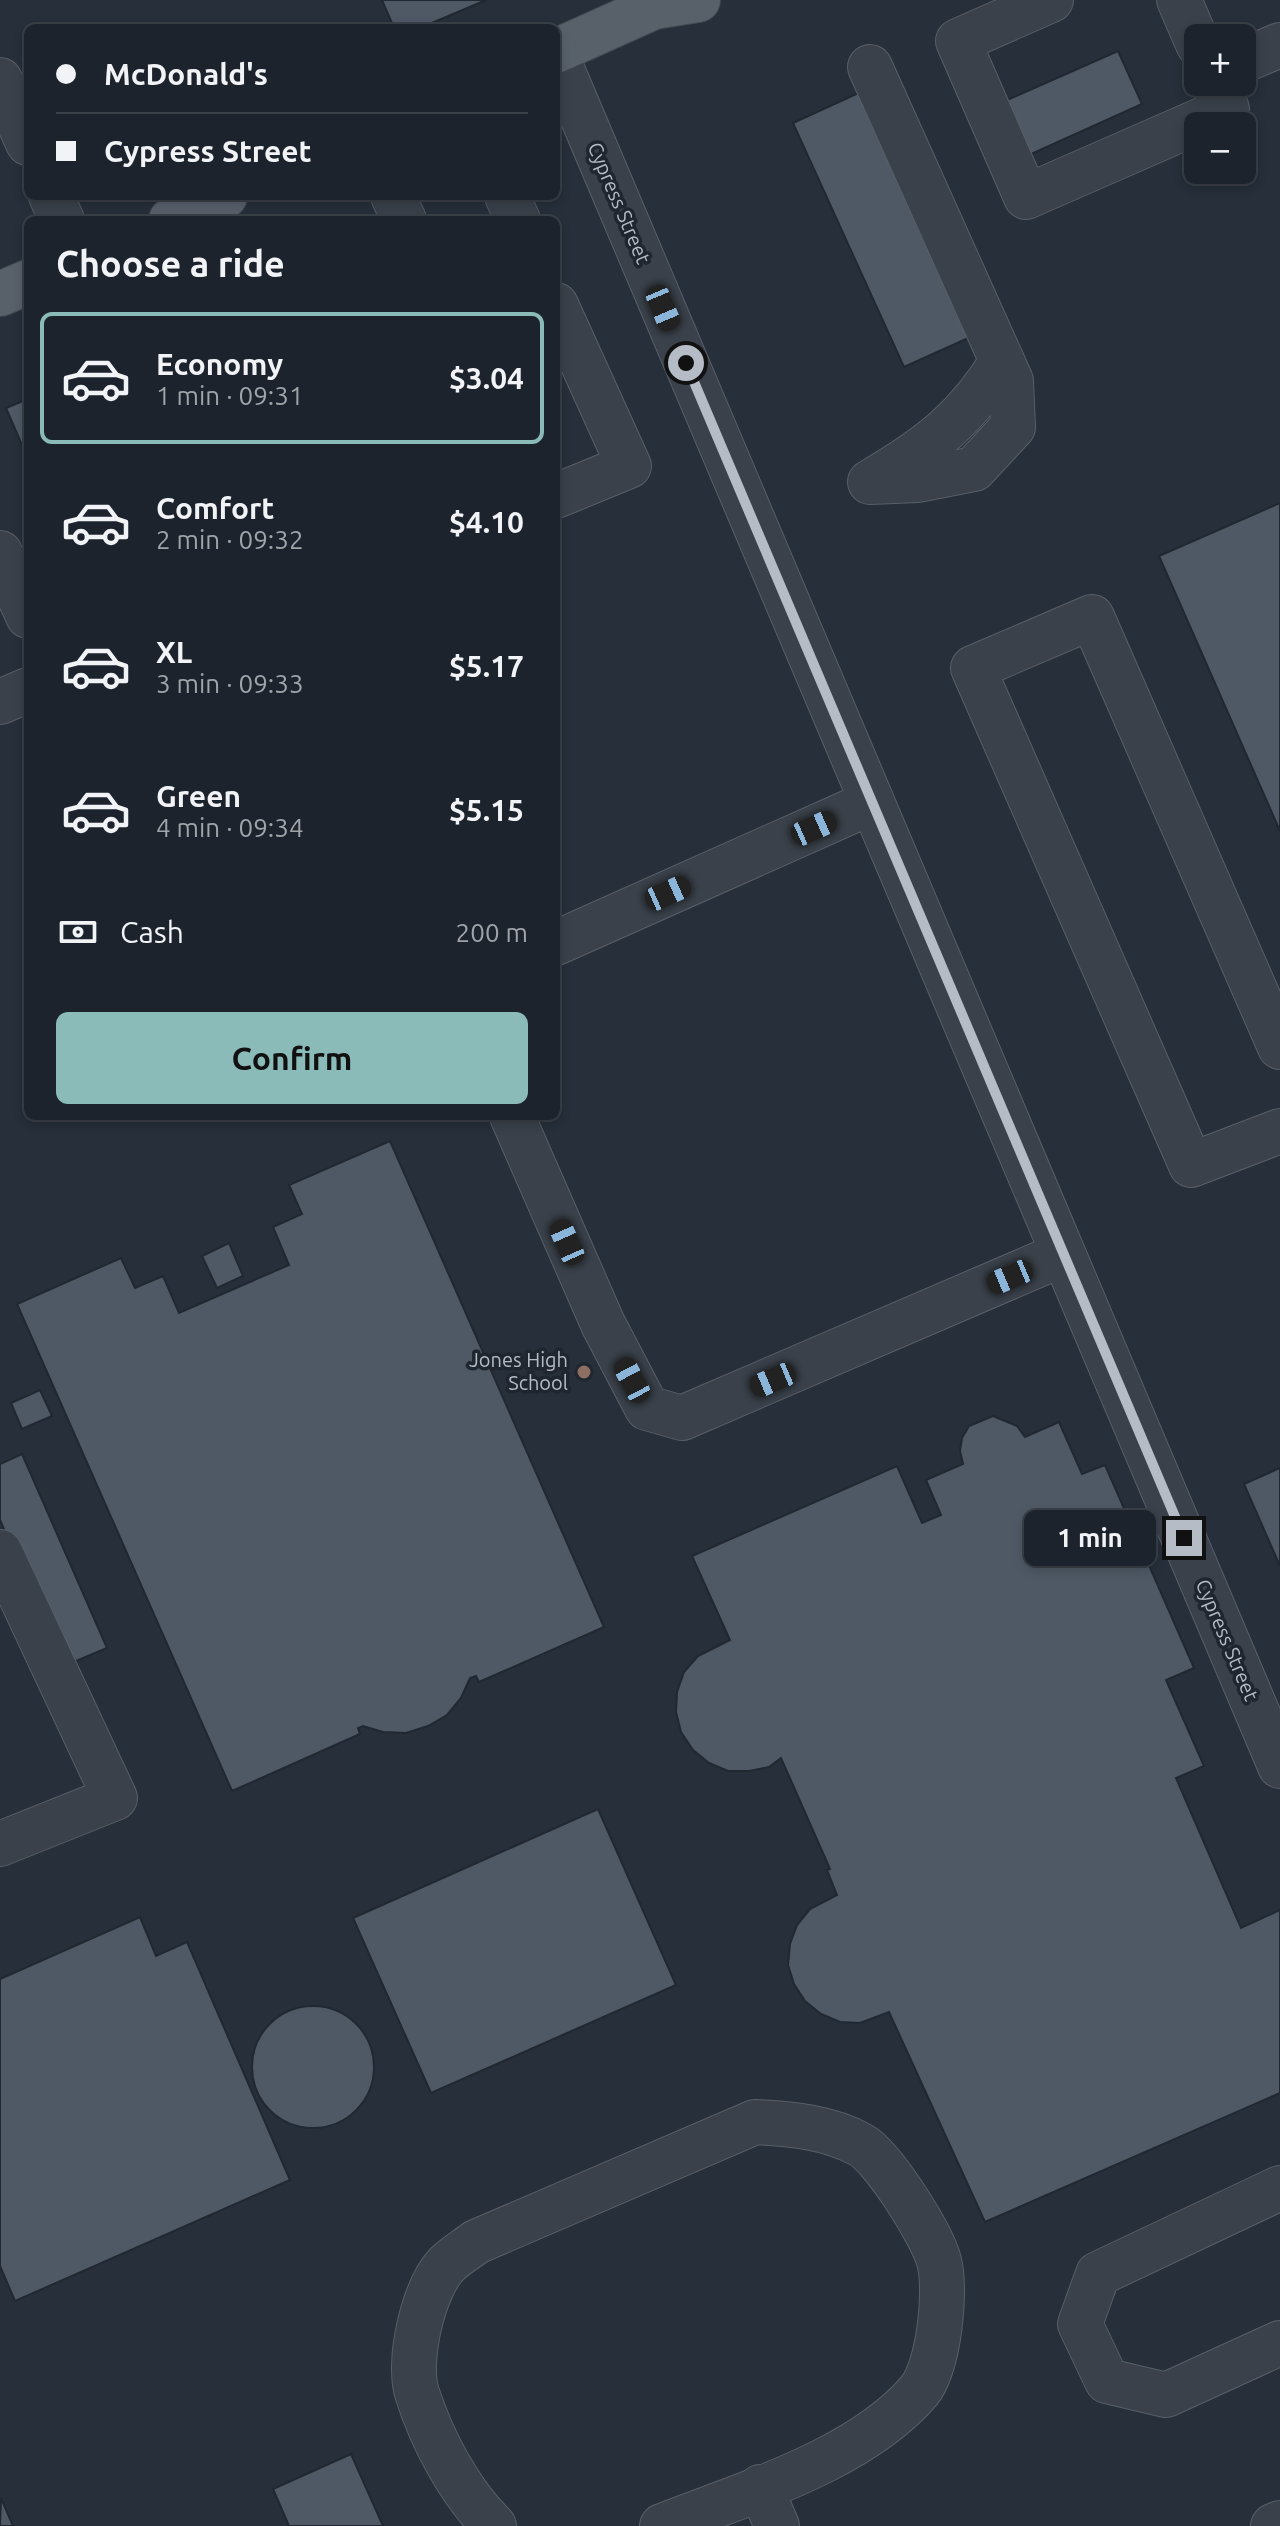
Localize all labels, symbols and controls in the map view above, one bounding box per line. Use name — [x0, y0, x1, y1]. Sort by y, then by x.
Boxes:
map controls — [1184, 24, 1256, 184]
button: + — [1184, 24, 1256, 96]
text: McDonald's — [104, 57, 268, 91]
button: − — [1184, 112, 1256, 184]
text: Cypress Street — [104, 134, 311, 168]
street label: Cypress Street — [583, 138, 655, 267]
text: Choose a ride — [56, 243, 285, 284]
car — [643, 281, 683, 335]
icon: car — [60, 342, 132, 414]
route start — [668, 345, 704, 381]
text: Economy — [156, 347, 283, 381]
text: $3.04 — [449, 361, 524, 395]
text: 1 min · 09:31 — [156, 381, 304, 410]
icon: car — [60, 486, 132, 558]
text: Comfort — [156, 491, 274, 525]
text: $4.10 — [449, 505, 524, 539]
text: 2 min · 09:32 — [156, 525, 304, 554]
icon: car — [60, 630, 132, 702]
text: XL — [156, 635, 192, 669]
text: $5.17 — [449, 649, 524, 683]
text: 3 min · 09:33 — [156, 669, 304, 698]
icon: car — [60, 774, 132, 846]
text: Green — [156, 779, 241, 813]
text: $5.15 — [449, 793, 524, 827]
car — [787, 807, 841, 849]
text: 4 min · 09:34 — [156, 813, 304, 842]
car — [641, 872, 695, 914]
icon: cash — [56, 910, 100, 954]
text: Cash — [120, 915, 184, 949]
text: 200 m — [456, 918, 528, 947]
button: Confirm — [56, 1012, 528, 1104]
car — [546, 1215, 588, 1269]
car — [983, 1257, 1037, 1297]
place label: Jones High School — [469, 1348, 568, 1394]
car — [610, 1353, 654, 1407]
car — [746, 1360, 800, 1400]
marker: Jones High School — [575, 1363, 593, 1381]
callout: 1 min — [1024, 1510, 1156, 1566]
route end — [1166, 1520, 1202, 1556]
text: 1 min — [1057, 1523, 1123, 1552]
street label: Cypress Street — [1191, 1575, 1263, 1704]

